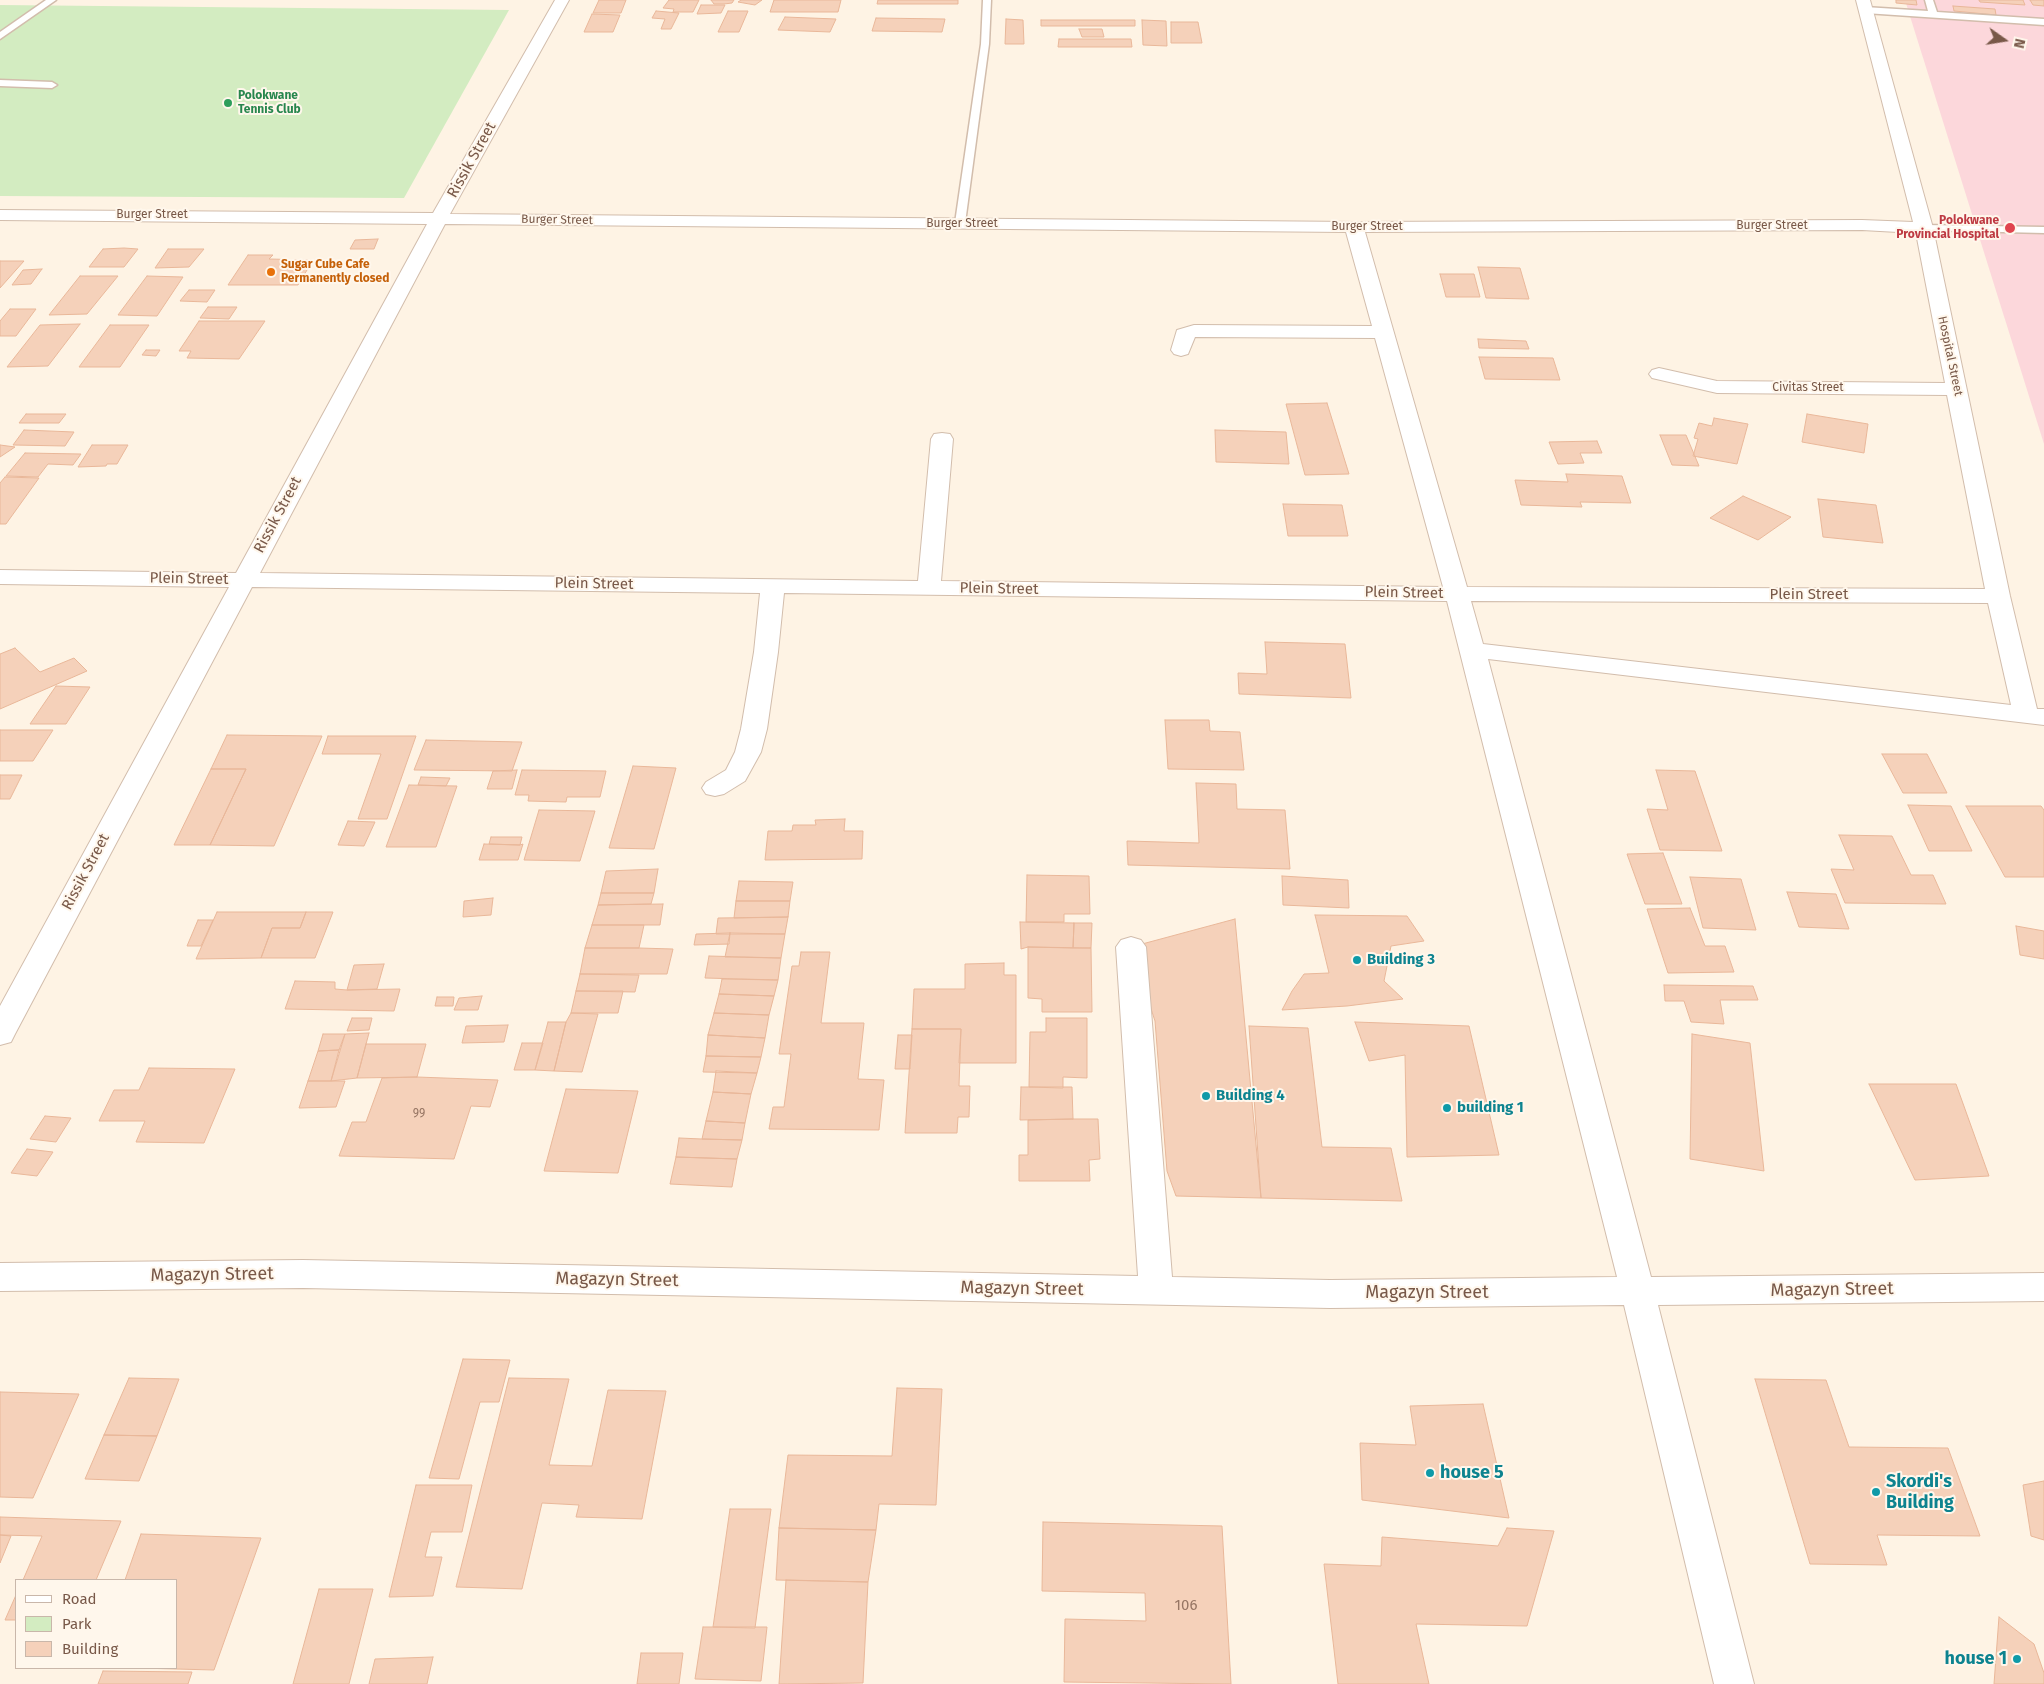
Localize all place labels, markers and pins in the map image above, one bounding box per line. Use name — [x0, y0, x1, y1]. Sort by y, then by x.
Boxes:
place label: Polokwane Tennis Club — [238, 89, 301, 117]
marker: Polokwane Tennis Club — [222, 97, 234, 109]
place label: Polokwane Provincial Hospital — [1896, 214, 1999, 242]
marker: Polokwane Provincial Hospital — [2003, 221, 2017, 235]
place label: Sugar Cube Cafe Permanently closed — [281, 258, 389, 286]
marker: Sugar Cube Cafe Permanently closed — [265, 266, 277, 278]
place label: Building 3 — [1367, 951, 1435, 969]
marker: Building 3 — [1351, 954, 1363, 966]
place label: Building 4 — [1216, 1087, 1285, 1105]
marker: Building 4 — [1200, 1090, 1212, 1102]
place label: building 1 — [1457, 1099, 1524, 1117]
marker: building 1 — [1441, 1102, 1453, 1114]
place label: house 5 — [1440, 1462, 1504, 1484]
marker: house 5 — [1424, 1467, 1436, 1479]
place label: Skordi's Building — [1886, 1471, 1954, 1514]
marker: Skordi's Building — [1870, 1486, 1882, 1498]
place label: house 1 — [1945, 1648, 2007, 1670]
marker: house 1 — [2011, 1653, 2023, 1665]

